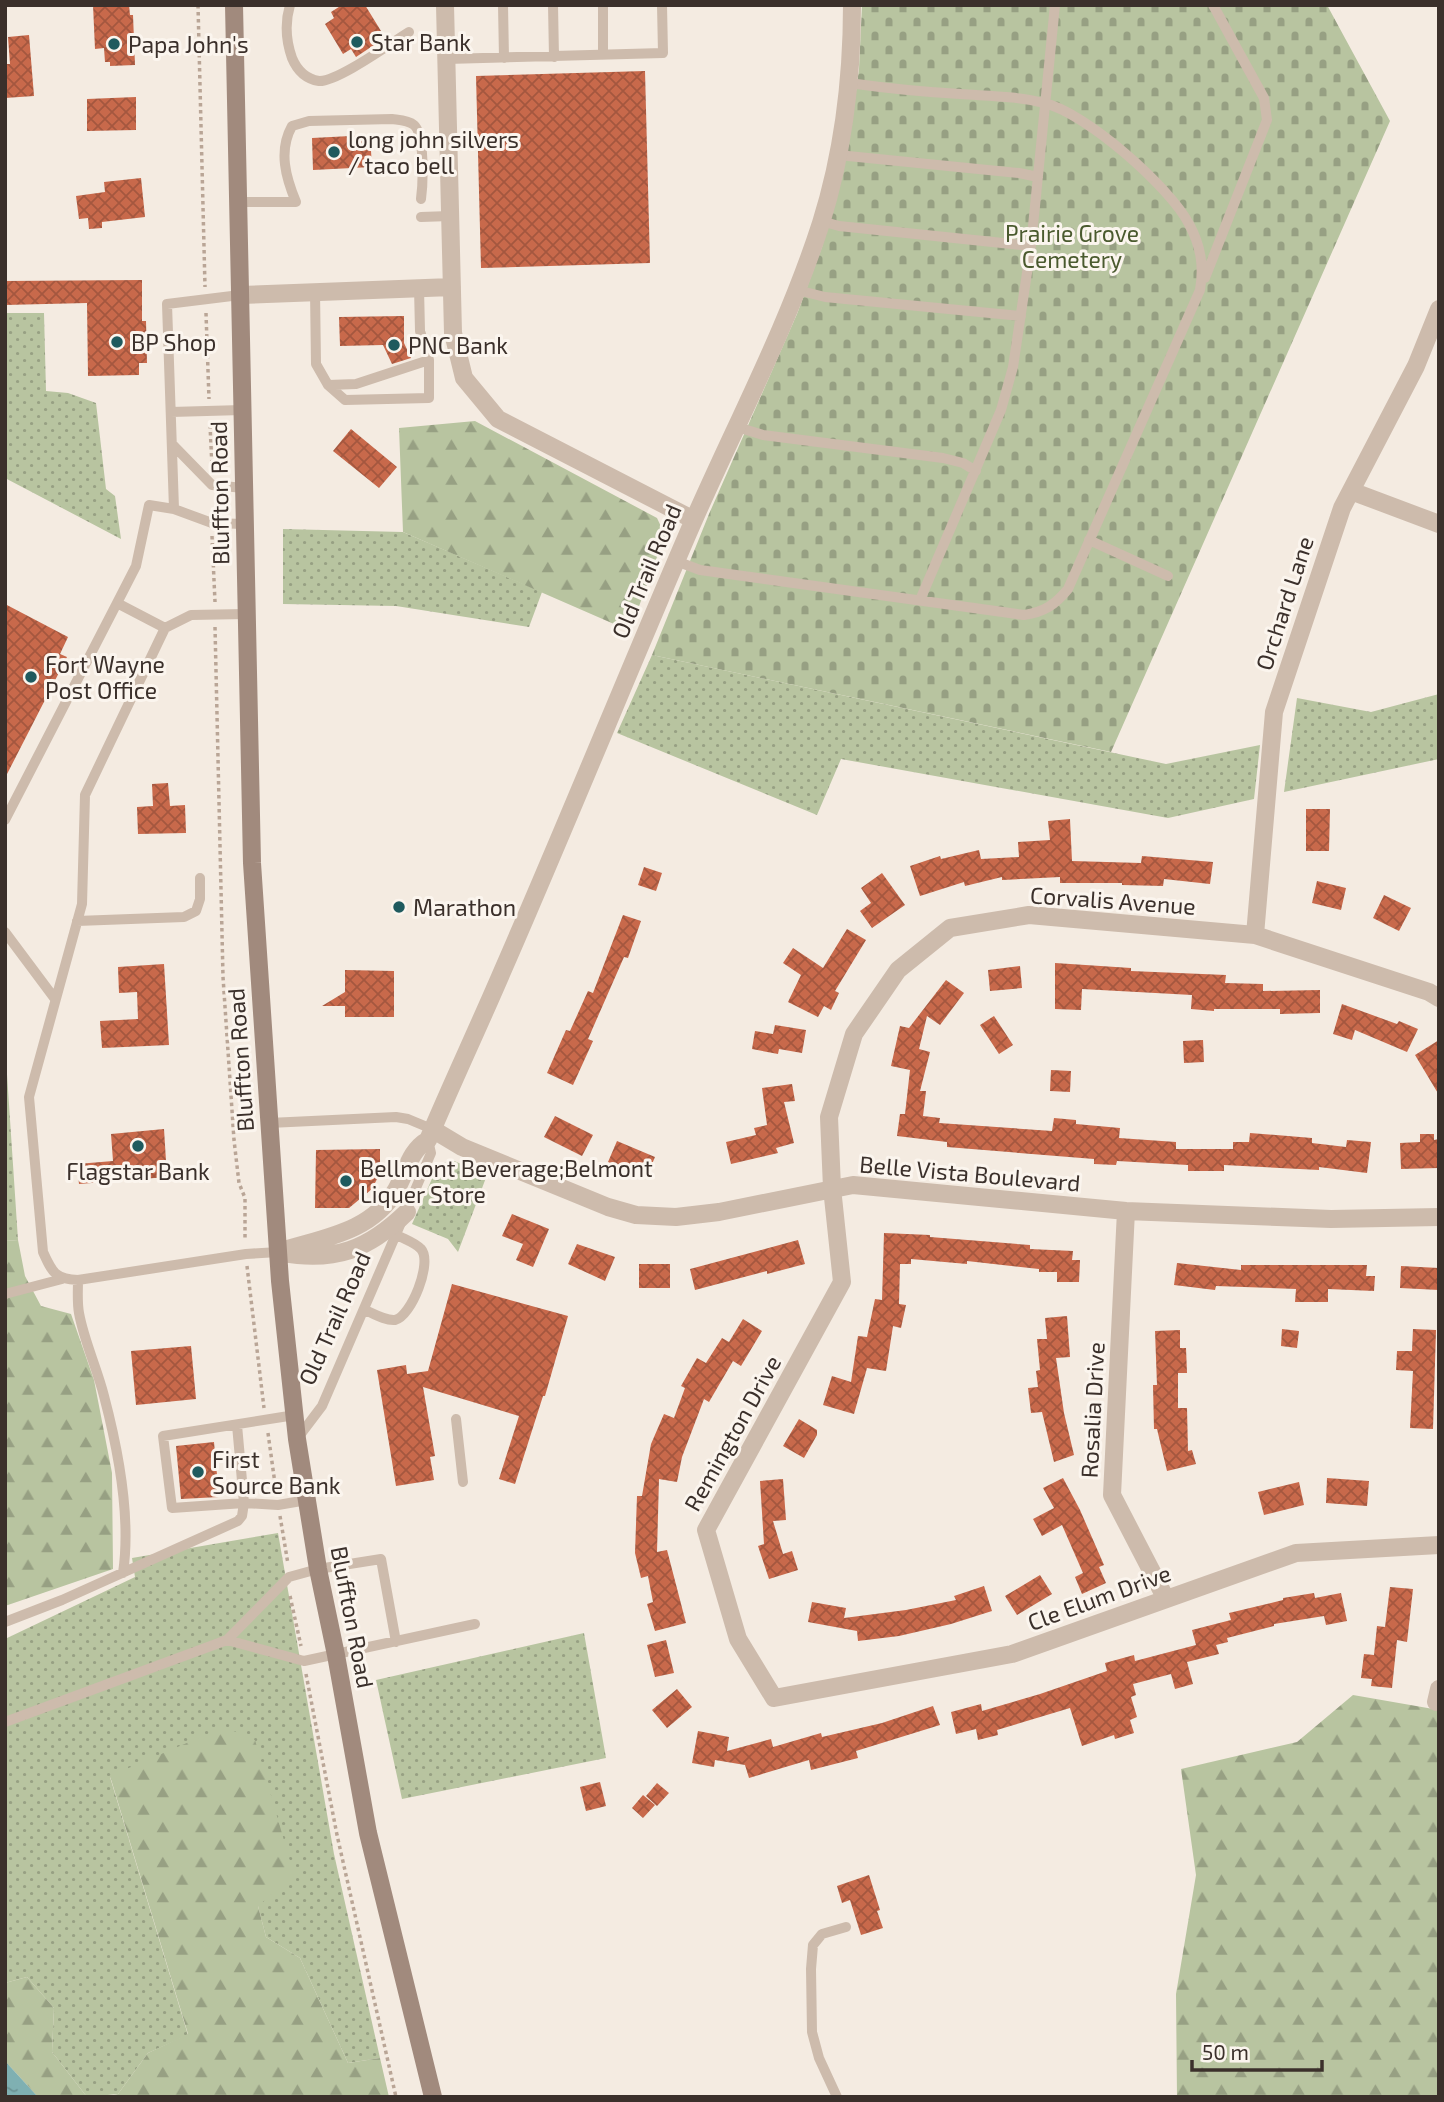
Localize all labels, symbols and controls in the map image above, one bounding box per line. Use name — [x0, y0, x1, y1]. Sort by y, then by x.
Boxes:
place label: Star Bank — [371, 28, 471, 56]
place label: Papa John's — [128, 30, 249, 58]
marker: Star Bank — [349, 34, 365, 50]
marker: Papa John's — [106, 36, 122, 52]
place label: long john silvers / taco bell — [348, 125, 519, 179]
marker: long john silvers / taco bell — [326, 144, 342, 160]
park label: Prairie Grove Cemetery — [1005, 219, 1139, 273]
place label: BP Shop — [131, 328, 216, 356]
place label: PNC Bank — [408, 331, 508, 359]
marker: BP Shop — [109, 334, 125, 350]
marker: PNC Bank — [386, 337, 402, 353]
street label: Bluffton Road — [204, 421, 234, 565]
street label: Old Trail Road — [605, 500, 687, 642]
street label: Orchard Lane — [1249, 533, 1319, 673]
place label: Fort Wayne Post Office — [45, 650, 165, 704]
marker: Fort Wayne Post Office — [23, 669, 39, 685]
street label: Corvalis Avenue — [1029, 880, 1197, 920]
place label: Marathon — [413, 893, 516, 921]
marker: Marathon — [391, 899, 407, 915]
street label: Bluffton Road — [221, 987, 259, 1133]
marker: Flagstar Bank — [130, 1138, 146, 1154]
street label: Belle Vista Boulevard — [858, 1149, 1082, 1197]
place label: Bellmont Beverage;Belmont Liquer Store — [360, 1154, 653, 1208]
place label: Flagstar Bank — [66, 1157, 210, 1185]
marker: Bellmont Beverage;Belmont Liquer Store — [338, 1173, 354, 1189]
street label: Old Trail Road — [292, 1247, 376, 1389]
street label: Rosalia Drive — [1074, 1341, 1110, 1479]
street label: Remington Drive — [678, 1350, 786, 1516]
place label: First Source Bank — [212, 1445, 341, 1499]
marker: First Source Bank — [190, 1464, 206, 1480]
street label: Bluffton Road — [326, 1544, 380, 1690]
street label: Cle Elum Drive — [1024, 1558, 1174, 1636]
scale bar — [1192, 2028, 1322, 2072]
text: 50 m — [1202, 2039, 1249, 2064]

